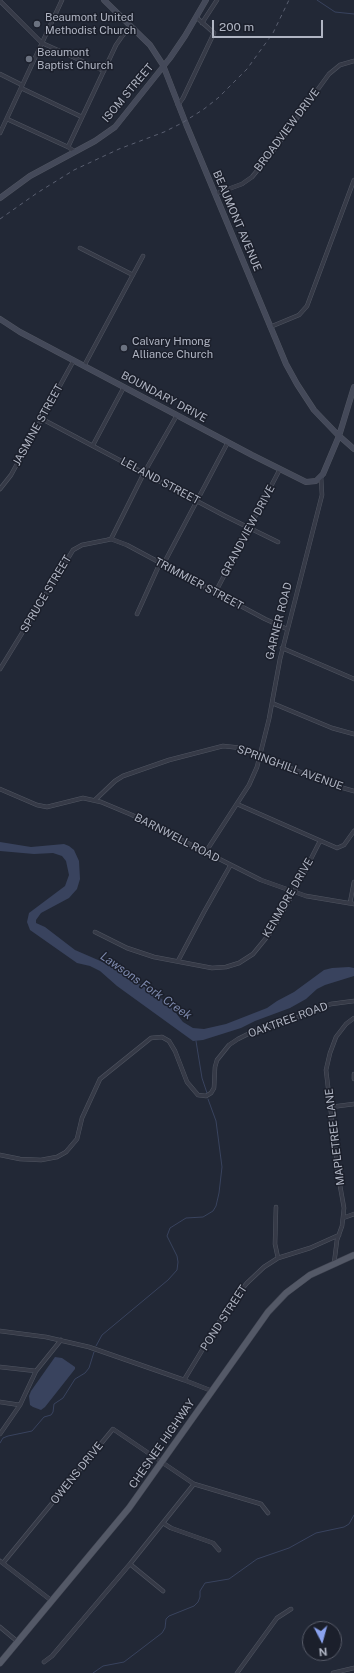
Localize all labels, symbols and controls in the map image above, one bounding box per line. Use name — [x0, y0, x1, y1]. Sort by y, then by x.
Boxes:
place label: Beaumont United Methodist Church — [45, 11, 136, 37]
scale bar — [214, 12, 325, 38]
marker: Beaumont United Methodist Church — [32, 19, 42, 29]
text: 200 m — [219, 20, 254, 34]
place label: Beaumont Baptist Church — [37, 46, 113, 72]
marker: Beaumont Baptist Church — [24, 54, 34, 64]
street label: ISOM STREET — [100, 61, 156, 125]
street label: BROADVIEW DRIVE — [251, 86, 323, 174]
street label: BEAUMONT AVENUE — [210, 169, 264, 273]
place label: Calvary Hmong Alliance Church — [132, 335, 213, 361]
marker: Calvary Hmong Alliance Church — [119, 343, 129, 353]
street label: BOUNDARY DRIVE — [119, 369, 209, 425]
street label: JASMINE STREET — [10, 382, 66, 468]
street label: LELAND STREET — [118, 455, 202, 507]
street label: GRANDVIEW DRIVE — [218, 483, 278, 579]
street label: SPRUCE STREET — [18, 553, 74, 635]
street label: TRIMMIER STREET — [153, 555, 245, 613]
street label: GARNER ROAD — [263, 581, 295, 661]
street label: SPRINGHILL AVENUE — [235, 743, 345, 793]
street label: BARNWELL ROAD — [132, 811, 222, 865]
street label: KENMORE DRIVE — [260, 856, 316, 940]
water label: Lawsons Fork Creek — [98, 949, 194, 1023]
street label: OAKTREE ROAD — [246, 999, 330, 1041]
street label: MAPLETREE LANE — [322, 1088, 348, 1186]
street label: POND STREET — [198, 1283, 250, 1353]
street label: CHESNEE HIGHWAY — [126, 1397, 198, 1491]
street label: OWENS DRIVE — [48, 1439, 106, 1507]
north arrow — [302, 1621, 342, 1661]
text: N — [318, 1646, 328, 1658]

